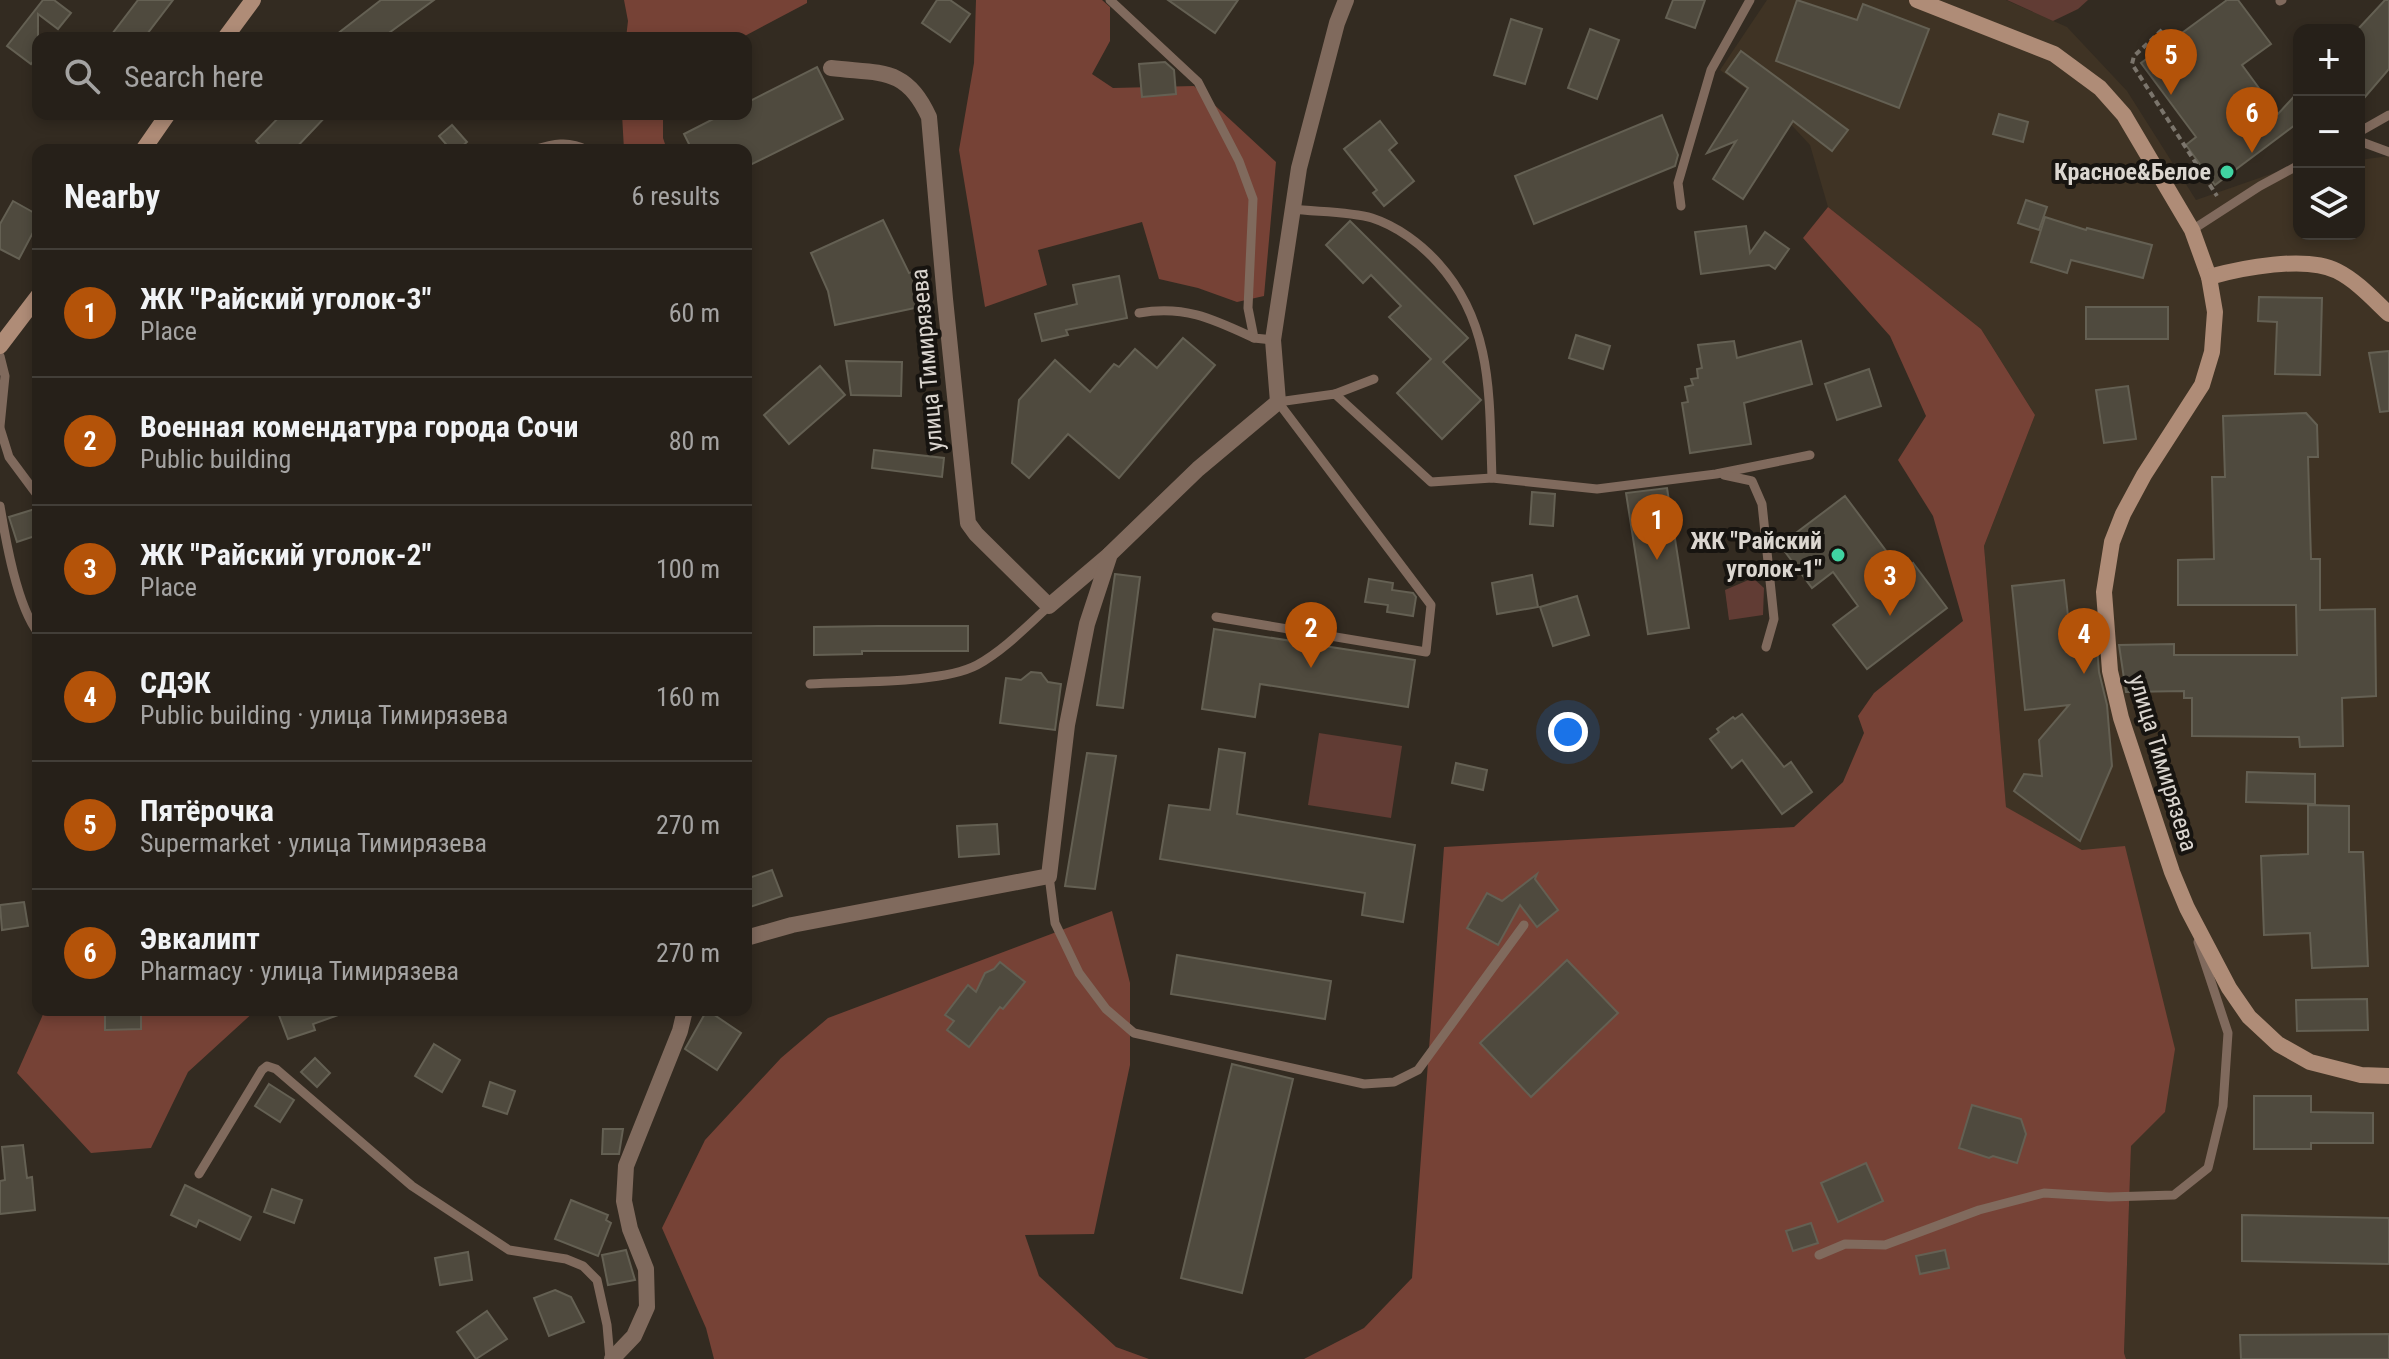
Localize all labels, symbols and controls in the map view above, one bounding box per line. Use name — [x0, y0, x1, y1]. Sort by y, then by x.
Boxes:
map controls — [2293, 24, 2365, 240]
button: + — [2293, 24, 2365, 96]
pin: 5 — [2145, 29, 2197, 95]
search box — [32, 32, 752, 120]
icon: search — [60, 54, 104, 98]
text: Search here — [124, 59, 264, 94]
pin: 6 — [2226, 87, 2278, 153]
button: − — [2293, 96, 2365, 168]
place label: Красное&Белое — [2054, 158, 2211, 186]
marker: Красное&Белое — [2218, 163, 2236, 181]
button: layers — [2293, 168, 2365, 240]
text: Nearby — [64, 176, 160, 216]
text: 6 results — [631, 181, 720, 211]
street label: улица Тимирязева — [905, 268, 949, 452]
text: ЖК "Райский уголок-3" — [140, 281, 431, 316]
text: 1 — [83, 298, 97, 328]
text: 60 m — [669, 298, 720, 328]
text: Place — [140, 316, 197, 346]
text: Военная комендатура города Сочи — [140, 409, 578, 444]
text: 2 — [83, 426, 97, 456]
text: 80 m — [669, 426, 720, 456]
text: Public building — [140, 444, 291, 474]
pin: 1 — [1631, 494, 1683, 560]
place label: ЖК "Райский уголок-1" — [1690, 527, 1822, 583]
text: ЖК "Райский уголок-2" — [140, 537, 431, 572]
marker: ЖК "Райский уголок-1" — [1829, 546, 1847, 564]
pin: 3 — [1864, 550, 1916, 616]
text: 3 — [83, 554, 97, 584]
text: 100 m — [656, 554, 720, 584]
text: Place — [140, 572, 197, 602]
pin: 2 — [1285, 602, 1337, 668]
pin: 4 — [2058, 608, 2110, 674]
text: СДЭК — [140, 665, 211, 700]
street label: улица Тимирязева — [2123, 671, 2203, 855]
text: 4 — [83, 682, 97, 712]
text: 160 m — [656, 682, 720, 712]
text: Public building · улица Тимирязева — [140, 700, 508, 730]
your location — [1548, 712, 1588, 752]
text: Пятёрочка — [140, 793, 274, 828]
text: 5 — [83, 810, 97, 840]
text: 270 m — [656, 810, 720, 840]
text: Supermarket · улица Тимирязева — [140, 828, 487, 858]
text: Эвкалипт — [140, 921, 260, 956]
text: 6 — [83, 938, 97, 968]
text: 270 m — [656, 938, 720, 968]
text: Pharmacy · улица Тимирязева — [140, 956, 459, 986]

